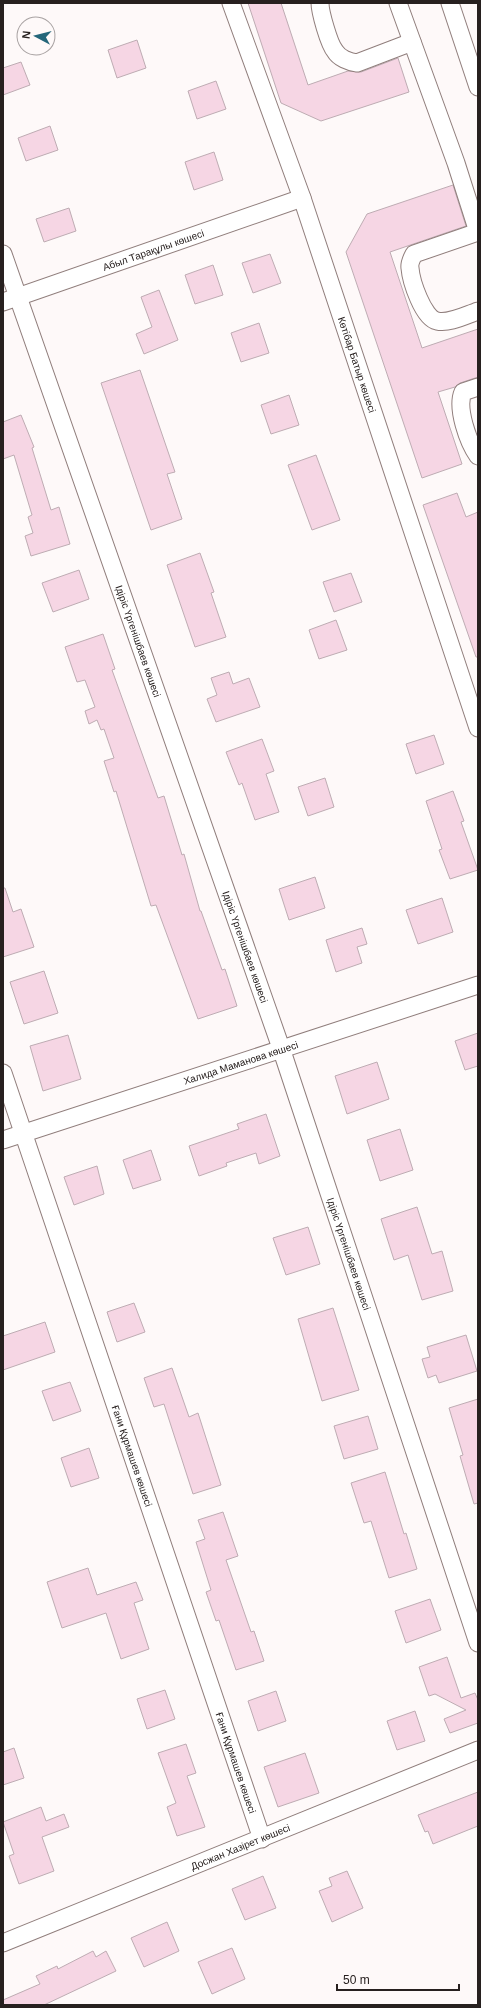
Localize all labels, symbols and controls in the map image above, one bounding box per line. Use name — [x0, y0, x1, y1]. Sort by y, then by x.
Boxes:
north arrow — [16, 16, 56, 56]
text: N — [20, 30, 33, 39]
street label: Абыл Тарақұлы көшесі — [101, 228, 205, 273]
street label: Көтібар Батыр көшесі — [336, 315, 378, 414]
street label: Ідіріс Үргенішбаев көшесі — [113, 584, 163, 699]
street label: Ідіріс Үргенішбаев көшесі — [220, 890, 270, 1004]
street label: Халида Маманова көшесі — [182, 1039, 299, 1087]
street label: Ідіріс Үргенішбаев көшесі — [325, 1196, 372, 1312]
street label: Ғани Құрмашев көшесі — [110, 1404, 154, 1508]
street label: Ғани Құрмашев көшесі — [213, 1711, 258, 1815]
street label: Досжан Хазірет көшесі — [189, 1822, 292, 1872]
scale bar — [337, 1966, 459, 1992]
text: 50 m — [343, 1973, 370, 1987]

